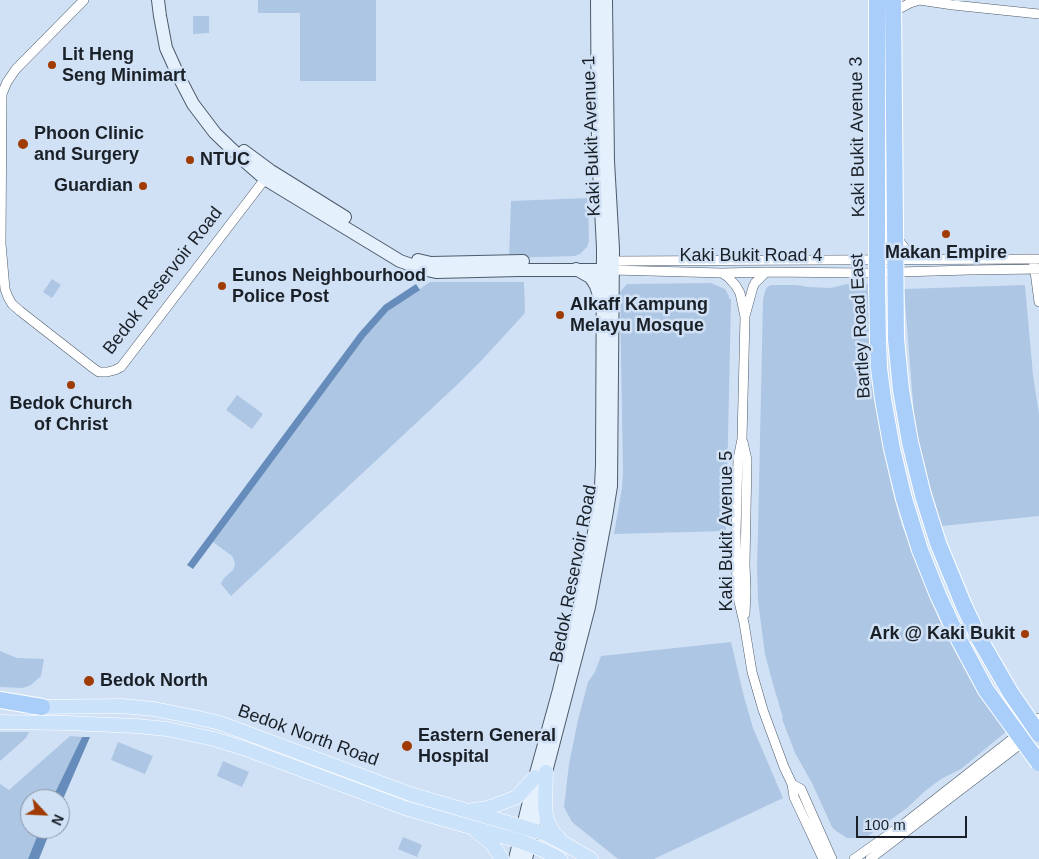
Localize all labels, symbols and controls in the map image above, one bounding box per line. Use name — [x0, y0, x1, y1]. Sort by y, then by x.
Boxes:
place label: Lit Heng Seng Minimart — [62, 44, 186, 86]
street label: Kaki Bukit Avenue 1 — [578, 55, 606, 217]
street label: Kaki Bukit Avenue 3 — [846, 56, 870, 218]
marker: Lit Heng Seng Minimart — [46, 59, 58, 71]
place label: Phoon Clinic and Surgery — [34, 123, 144, 166]
marker: Phoon Clinic and Surgery — [16, 137, 30, 151]
place label: NTUC — [200, 149, 250, 171]
marker: NTUC — [184, 154, 196, 166]
place label: Guardian — [54, 175, 133, 197]
marker: Guardian — [137, 180, 149, 192]
street label: Bedok Reservoir Road — [99, 203, 227, 359]
marker: Makan Empire — [940, 228, 952, 240]
place label: Makan Empire — [885, 242, 1007, 264]
street label: Kaki Bukit Road 4 — [679, 245, 823, 267]
street label: Bartley Road East — [846, 253, 876, 399]
place label: Eunos Neighbourhood Police Post — [232, 265, 426, 308]
marker: Eunos Neighbourhood Police Post — [216, 280, 228, 292]
place label: Alkaff Kampung Melayu Mosque — [570, 294, 708, 336]
marker: Alkaff Kampung Melayu Mosque — [554, 309, 566, 321]
marker: Bedok Church of Christ — [65, 379, 77, 391]
place label: Bedok Church of Christ — [9, 393, 133, 436]
street label: Kaki Bukit Avenue 5 — [716, 451, 738, 611]
street label: Bedok Reservoir Road — [546, 483, 602, 665]
place label: Ark @ Kaki Bukit — [869, 623, 1015, 645]
marker: Ark @ Kaki Bukit — [1019, 628, 1031, 640]
place label: Bedok North — [100, 670, 208, 692]
marker: Bedok North — [82, 674, 96, 688]
street label: Bedok North Road — [235, 701, 381, 771]
place label: Eastern General Hospital — [418, 725, 556, 768]
marker: Eastern General Hospital — [400, 739, 414, 753]
north arrow — [20, 789, 70, 839]
scale bar — [859, 806, 970, 838]
text: N — [48, 812, 67, 828]
text: 100 m — [864, 816, 906, 833]

